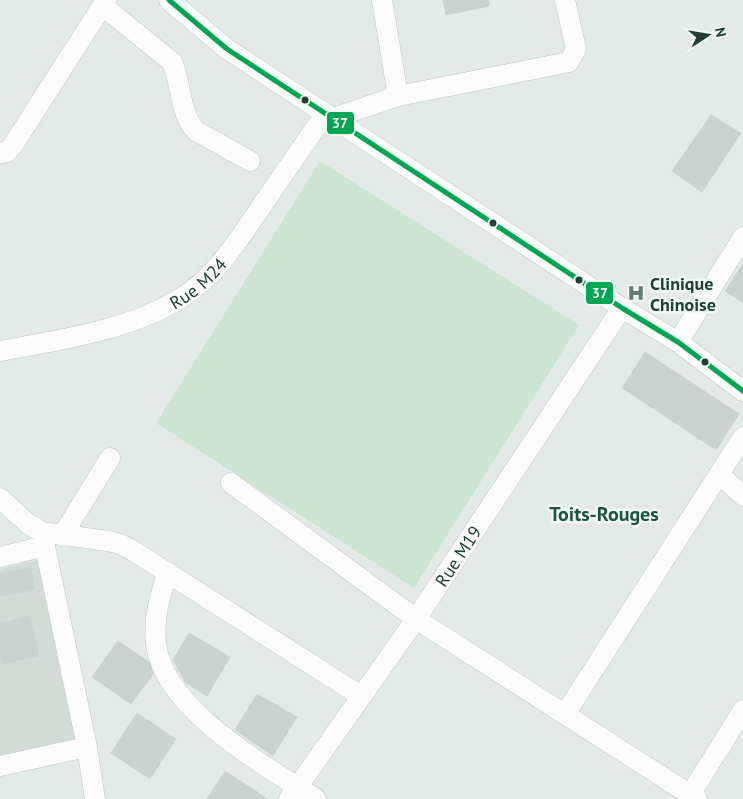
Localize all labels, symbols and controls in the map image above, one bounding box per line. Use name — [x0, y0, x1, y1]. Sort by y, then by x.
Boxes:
north arrow — [683, 10, 733, 60]
text: N — [711, 26, 730, 39]
unlabelled marker — [300, 95, 310, 105]
line badge: 37 — [326, 111, 355, 135]
text: 37 — [332, 114, 348, 132]
unlabelled marker — [488, 218, 498, 228]
street label: Rue M24 — [165, 253, 231, 314]
place label: Clinique Chinoise — [650, 272, 716, 316]
unlabelled marker — [574, 275, 584, 285]
line badge: 37 — [585, 281, 614, 305]
hospital icon: Clinique Chinoise — [626, 283, 646, 303]
text: 37 — [592, 284, 608, 302]
unlabelled marker — [700, 357, 710, 367]
district label: Toits-Rouges — [549, 501, 659, 527]
street label: Rue M19 — [429, 521, 486, 591]

